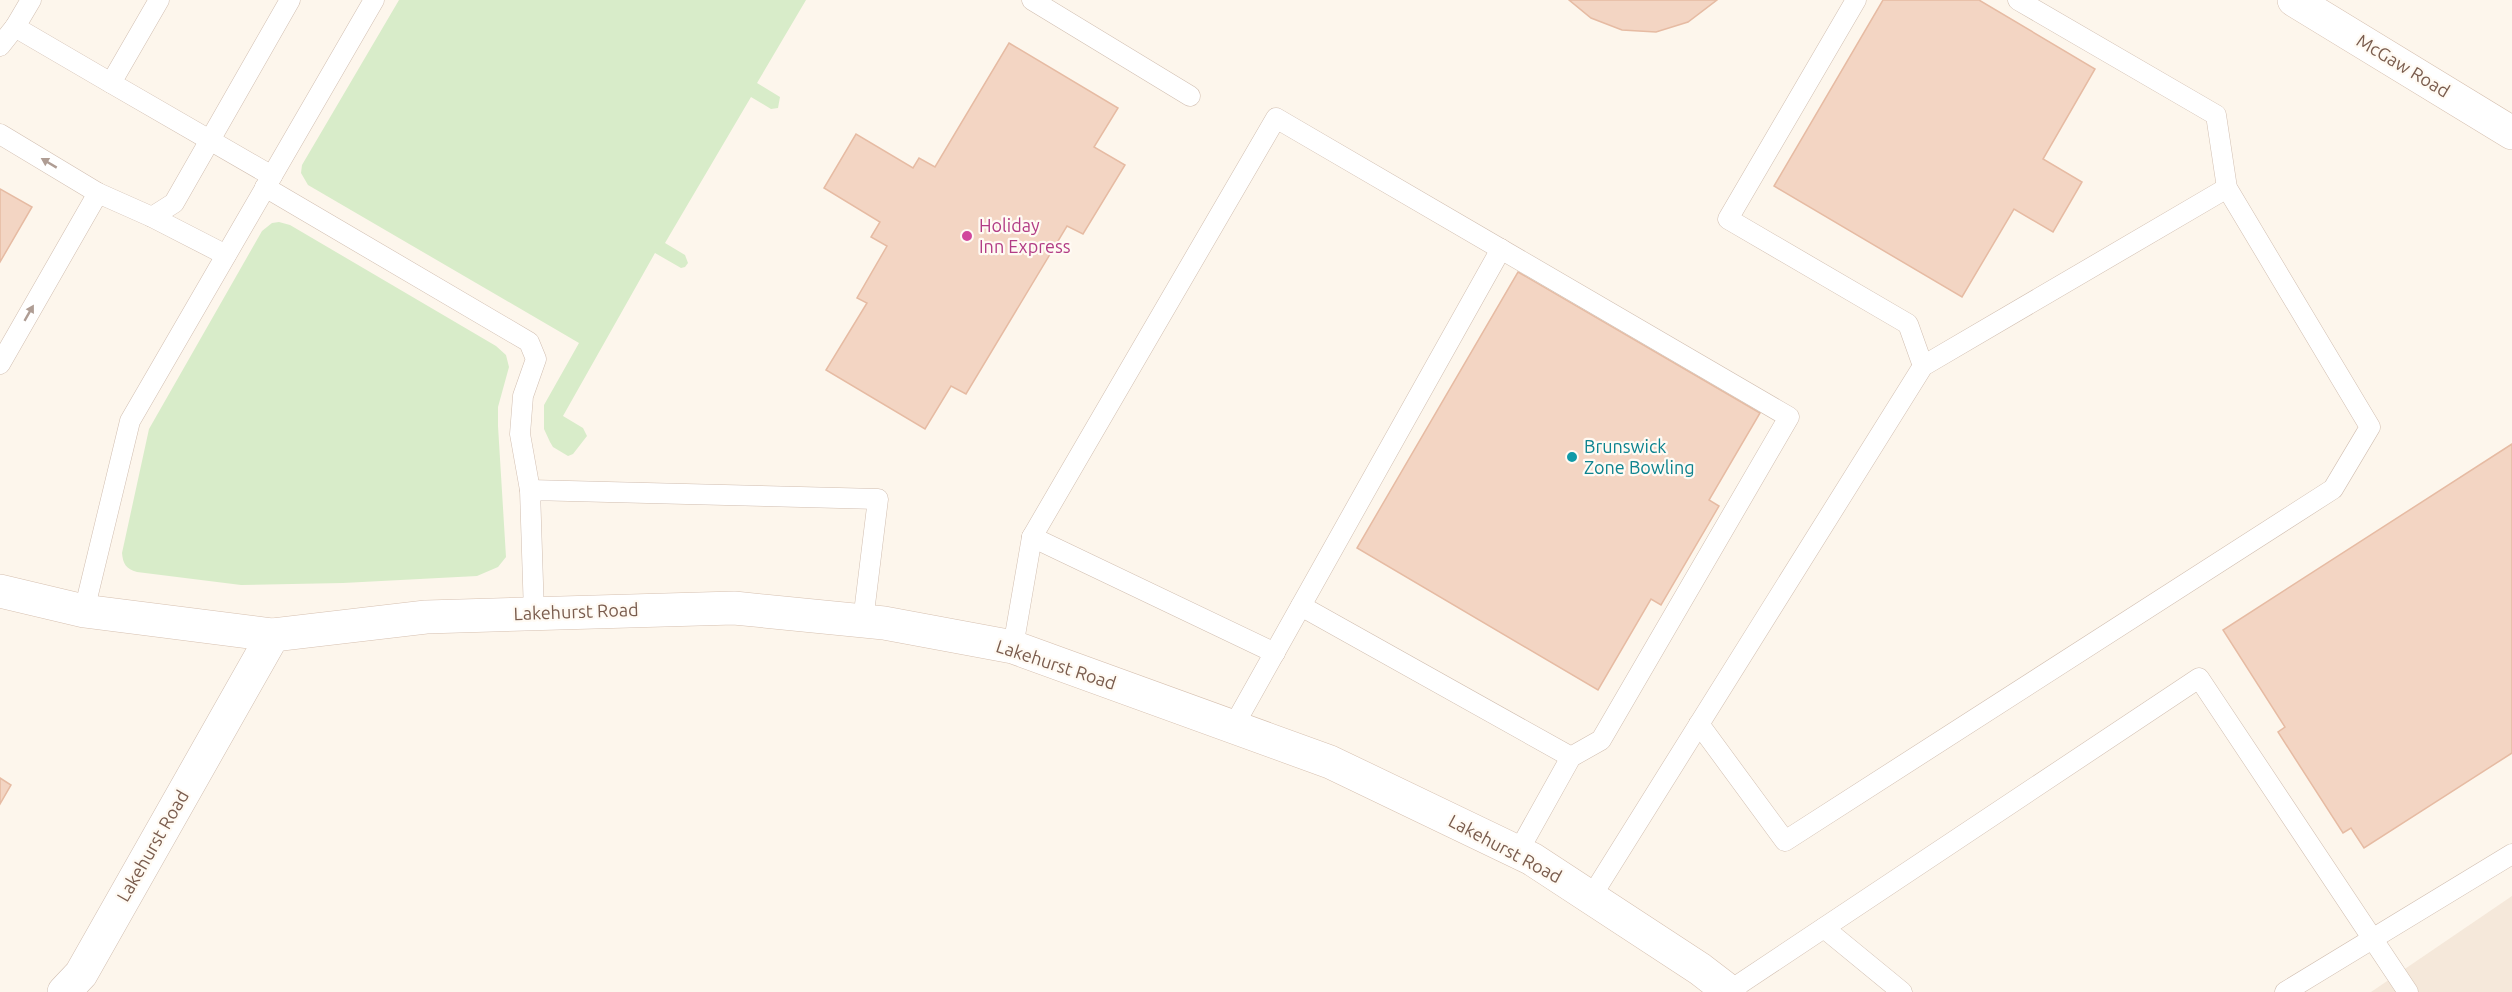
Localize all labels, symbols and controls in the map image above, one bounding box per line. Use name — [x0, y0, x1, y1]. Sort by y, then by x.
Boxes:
street label: McGaw Road — [2353, 30, 2454, 101]
one-way arrow — [41, 158, 57, 169]
place label: Holiday Inn Express — [979, 215, 1071, 256]
marker: Holiday Inn Express — [960, 229, 974, 243]
one-way arrow — [24, 304, 34, 321]
place label: Brunswick Zone Bowling — [1584, 436, 1695, 477]
marker: Brunswick Zone Bowling — [1565, 450, 1579, 464]
street label: Lakehurst Road — [513, 599, 639, 623]
street label: Lakehurst Road — [994, 635, 1119, 693]
street label: Lakehurst Road — [112, 786, 192, 905]
street label: Lakehurst Road — [1446, 810, 1565, 886]

